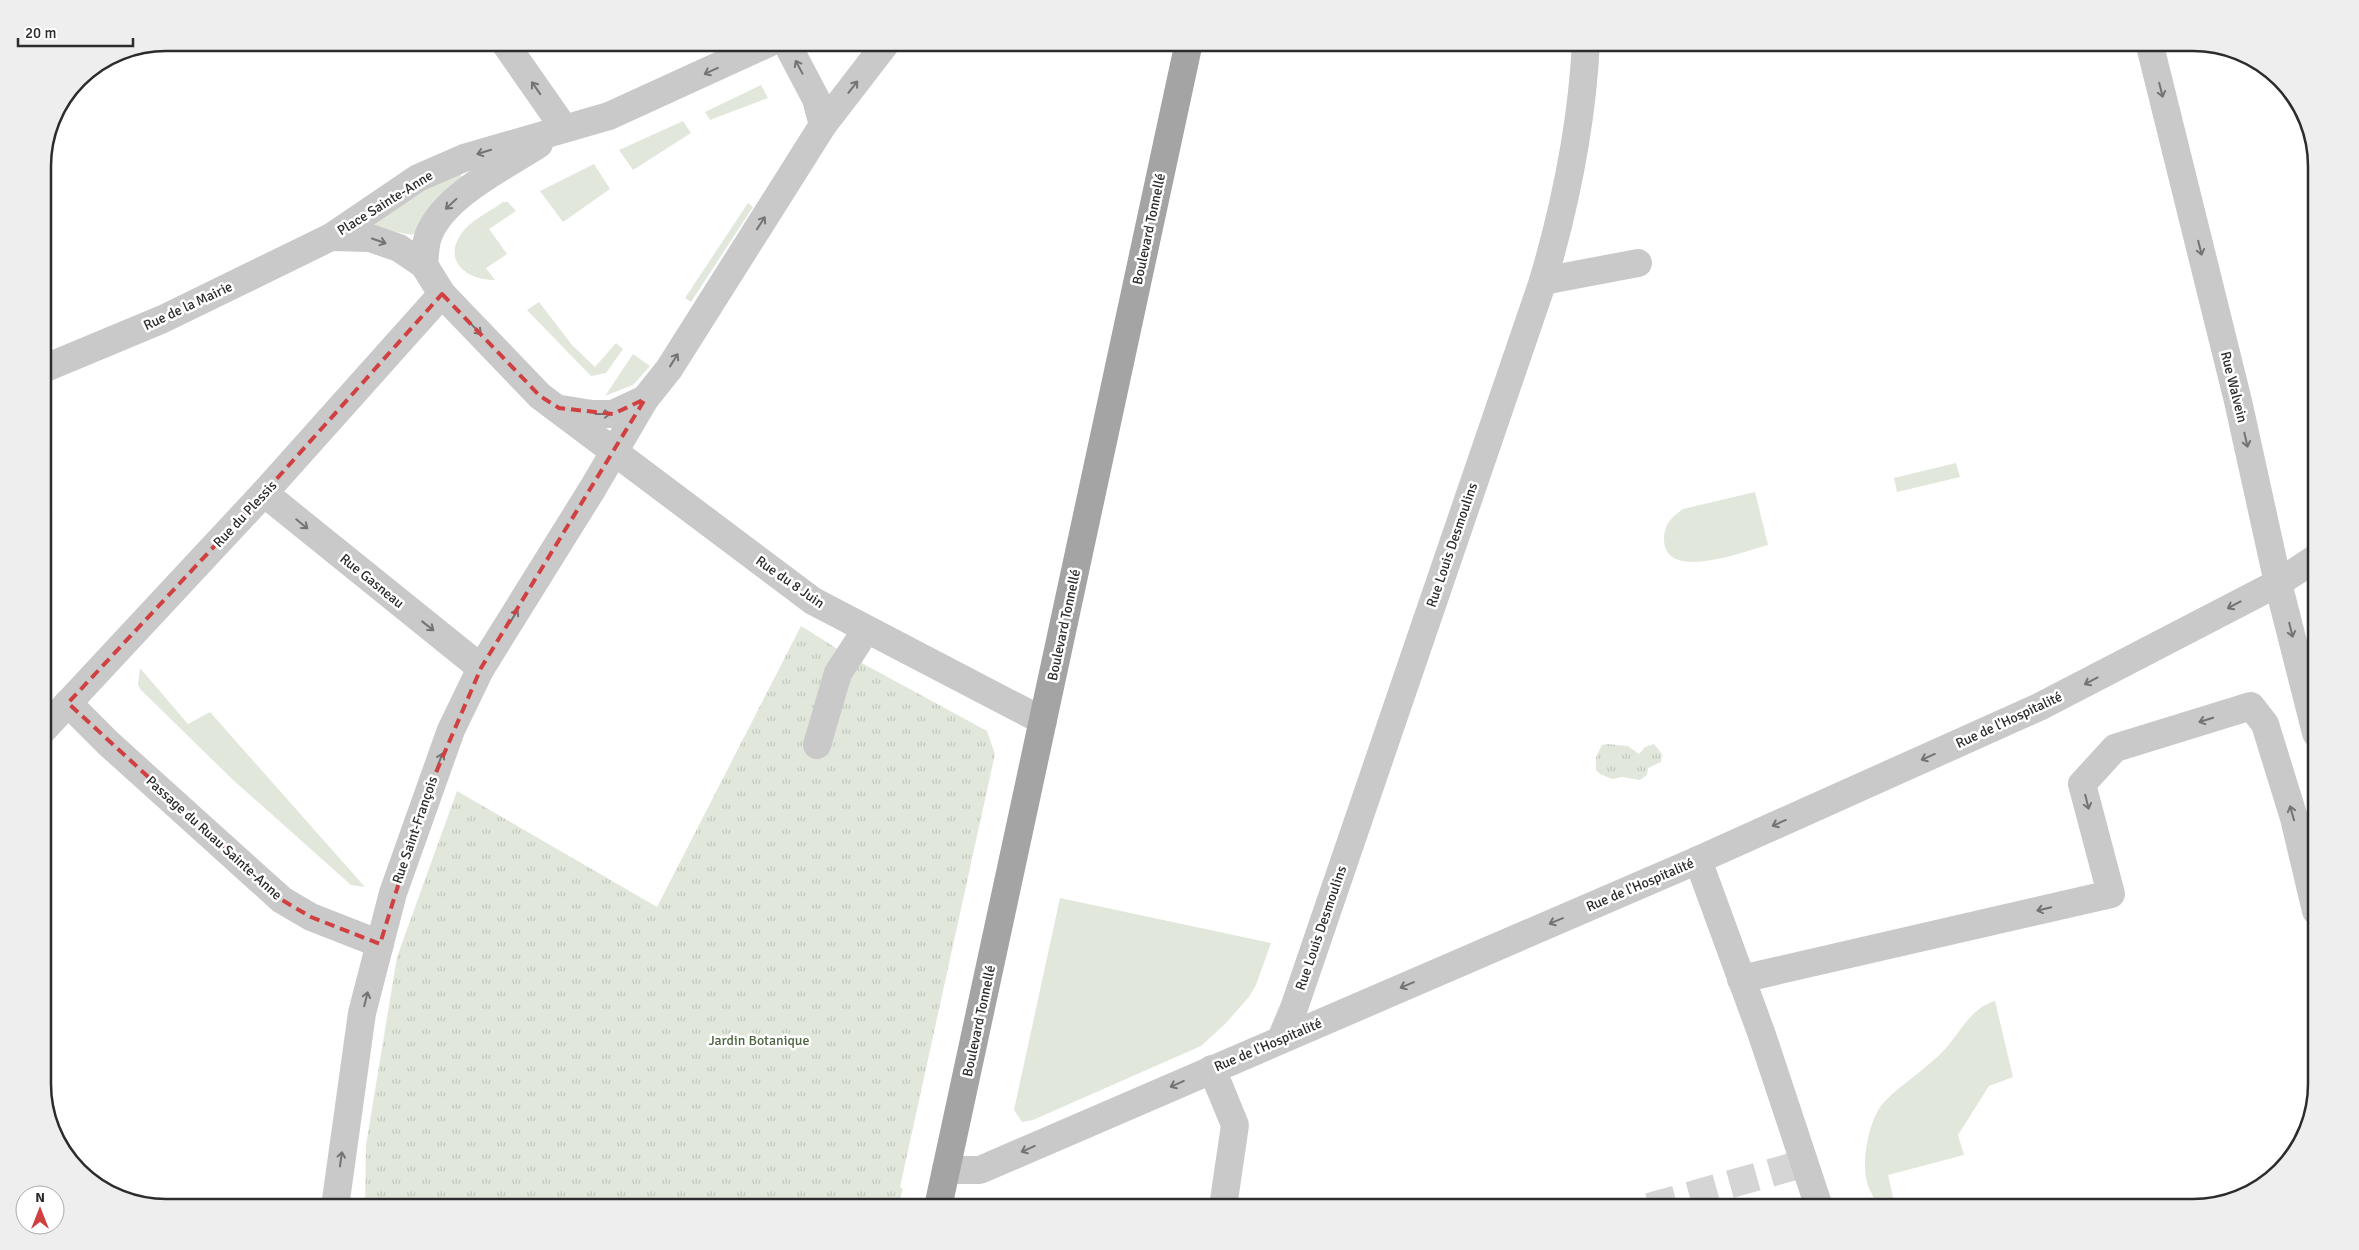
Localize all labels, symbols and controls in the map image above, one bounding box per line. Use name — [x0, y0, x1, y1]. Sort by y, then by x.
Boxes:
scale bar — [18, 15, 132, 47]
text: 20 m — [25, 24, 56, 42]
one-way arrow — [794, 60, 804, 75]
one-way arrow — [704, 66, 719, 76]
one-way arrow — [847, 80, 858, 93]
one-way arrow — [2157, 81, 2166, 97]
one-way arrow — [531, 82, 541, 96]
one-way arrow — [476, 148, 492, 157]
street label: Place Sainte-Anne — [334, 167, 436, 239]
street label: Boulevard Tonnellé — [1129, 172, 1169, 286]
one-way arrow — [445, 198, 457, 210]
one-way arrow — [756, 216, 766, 230]
one-way arrow — [371, 237, 386, 246]
one-way arrow — [2196, 239, 2205, 255]
street label: Rue de la Mairie — [141, 278, 235, 334]
one-way arrow — [470, 323, 482, 335]
street label: Rue Walvein — [2217, 350, 2251, 424]
one-way arrow — [669, 353, 679, 367]
one-way arrow — [595, 409, 611, 419]
one-way arrow — [2242, 431, 2251, 447]
street label: Rue du Plessis — [210, 477, 280, 551]
street label: Rue Louis Desmoulins — [1423, 481, 1481, 609]
one-way arrow — [295, 519, 308, 530]
street label: Rue Gasneau — [337, 550, 407, 612]
street label: Rue du 8 Juin — [752, 552, 828, 612]
street label: Boulevard Tonnellé — [1044, 568, 1084, 682]
one-way arrow — [2227, 600, 2242, 610]
one-way arrow — [509, 609, 519, 623]
one-way arrow — [421, 621, 434, 632]
one-way arrow — [2287, 622, 2296, 638]
one-way arrow — [2083, 676, 2098, 686]
street label: Rue de l'Hospitalité — [1953, 688, 2065, 752]
one-way arrow — [2198, 716, 2214, 726]
one-way arrow — [436, 753, 445, 768]
one-way arrow — [1921, 753, 1936, 762]
street label: Passage du Ruau Sainte-Anne — [142, 772, 286, 904]
street label: Rue Saint-François — [389, 774, 441, 886]
one-way arrow — [2083, 794, 2092, 810]
one-way arrow — [2286, 805, 2296, 821]
one-way arrow — [1772, 819, 1787, 829]
street label: Rue de l'Hospitalité — [1584, 855, 1696, 915]
street label: Rue Louis Desmoulins — [1292, 864, 1350, 992]
one-way arrow — [2037, 905, 2053, 914]
one-way arrow — [1549, 916, 1564, 926]
street label: Boulevard Tonnellé — [959, 964, 999, 1078]
one-way arrow — [1400, 980, 1415, 990]
one-way arrow — [362, 991, 371, 1007]
street label: Rue de l'Hospitalité — [1212, 1015, 1324, 1075]
park label: Jardin Botanique — [709, 1032, 810, 1049]
one-way arrow — [1170, 1079, 1185, 1089]
one-way arrow — [1021, 1144, 1036, 1154]
one-way arrow — [337, 1152, 347, 1168]
north arrow — [15, 1185, 65, 1235]
text: N — [35, 1189, 45, 1206]

